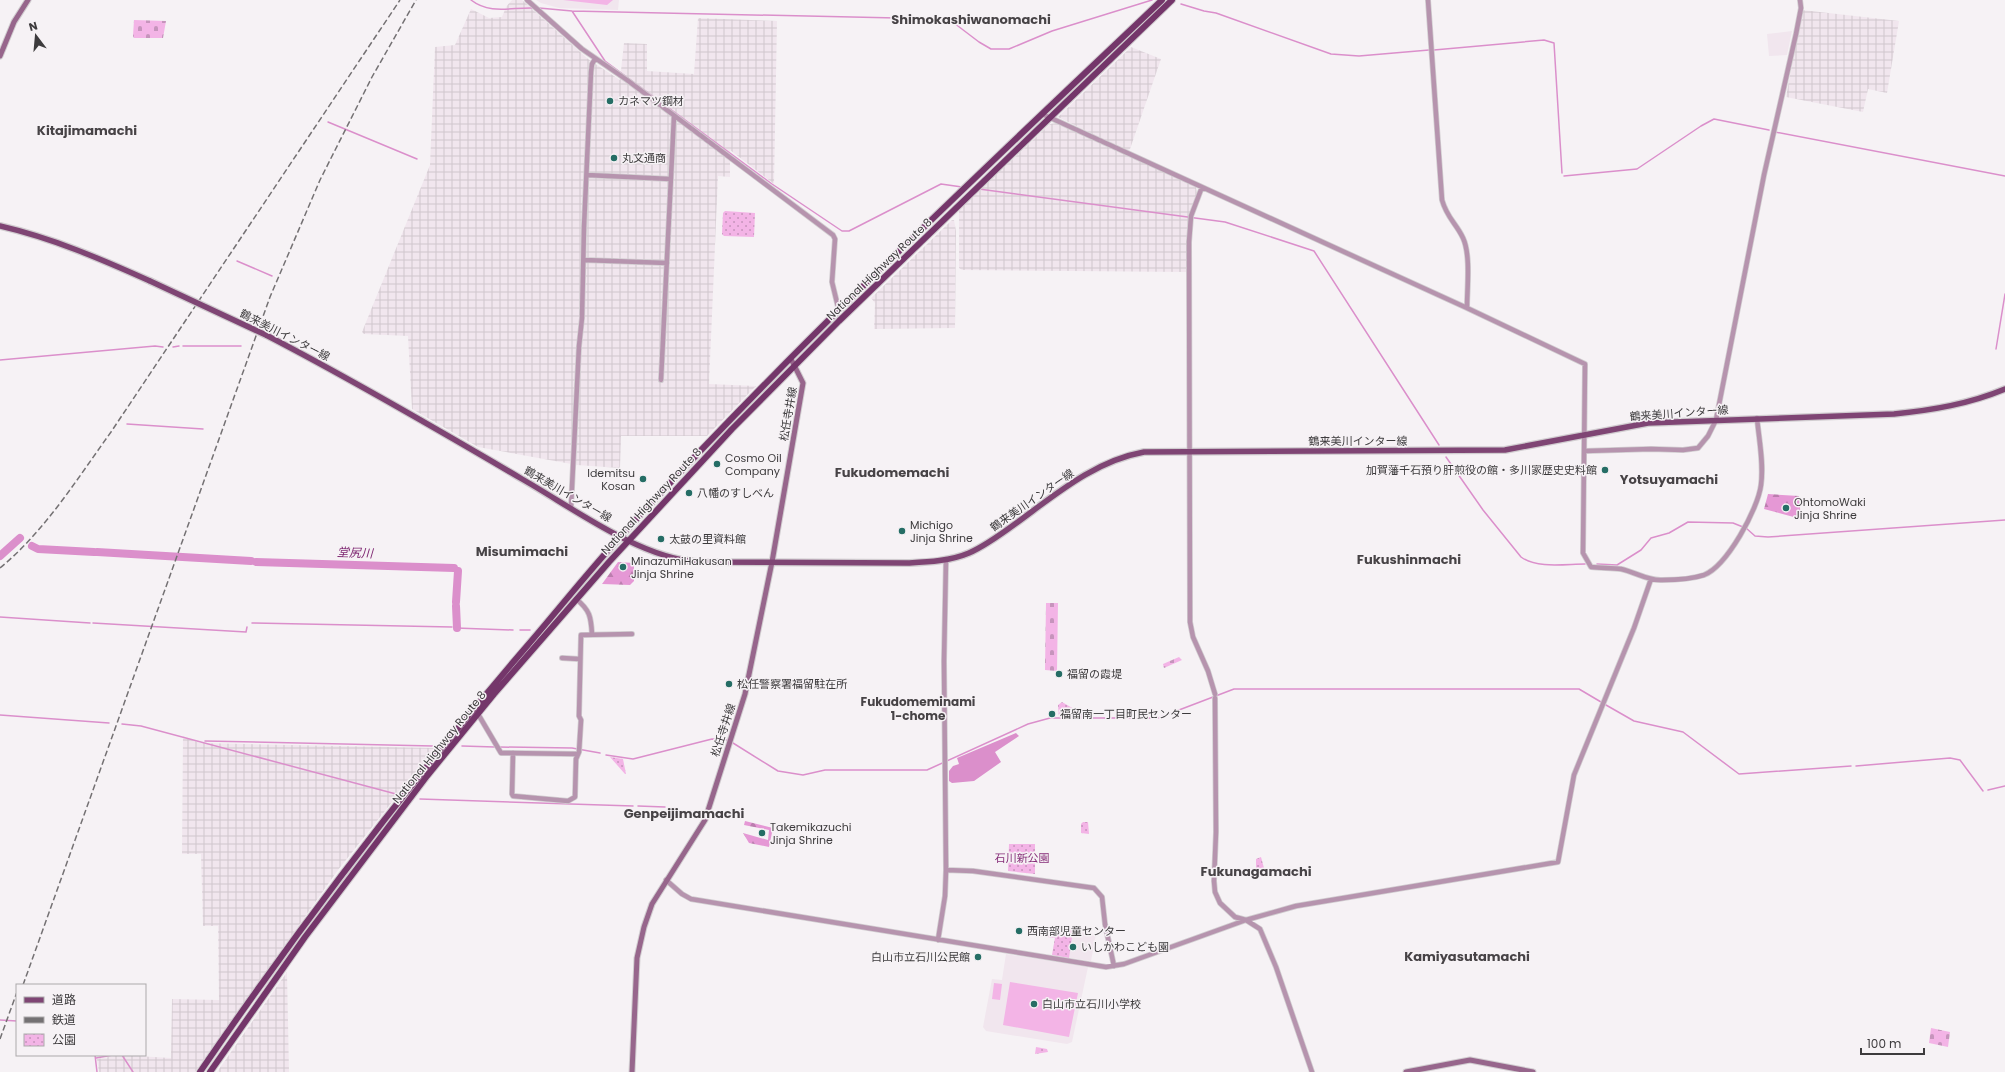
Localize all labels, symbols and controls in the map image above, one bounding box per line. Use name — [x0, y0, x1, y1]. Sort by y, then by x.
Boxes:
district label: Shimokashiwanomachi — [891, 10, 1051, 29]
north arrow — [16, 16, 56, 56]
text: N — [27, 18, 39, 35]
place label: カネマツ鋼材 — [618, 93, 684, 109]
marker: カネマツ鋼材 — [605, 96, 615, 106]
district label: Kitajimamachi — [37, 121, 137, 140]
place label: 丸文通商 — [622, 150, 666, 166]
marker: 丸文通商 — [609, 153, 619, 163]
street label: National Highway Route 8 — [823, 214, 935, 324]
street label: 鶴来美川インター線 — [237, 305, 333, 365]
street label: 松任寺井線 — [775, 386, 801, 442]
street label: 鶴来美川インター線 — [1629, 402, 1729, 424]
street label: 鶴来美川インター線 — [1309, 433, 1408, 449]
street label: National Highway Route 8 — [597, 444, 705, 558]
place label: Cosmo Oil Company — [725, 450, 782, 479]
marker: Cosmo Oil Company — [712, 459, 722, 469]
street label: 鶴来美川インター線 — [521, 462, 615, 526]
place label: 加賀藩千石預り肝煎役の館・多川家歴史史料館 — [1366, 462, 1597, 478]
district label: Fukudomemachi — [835, 463, 949, 482]
place label: Idemitsu Kosan — [587, 465, 635, 494]
street label: 鶴来美川インター線 — [987, 465, 1077, 535]
marker: 加賀藩千石預り肝煎役の館・多川家歴史史料館 — [1600, 465, 1610, 475]
district label: Yotsuyamachi — [1620, 470, 1718, 489]
marker: Idemitsu Kosan — [638, 474, 648, 484]
place label: 八幡のすしべん — [697, 485, 774, 501]
marker: 八幡のすしべん — [684, 488, 694, 498]
place label: OhtomoWaki Jinja Shrine — [1794, 494, 1866, 523]
marker: OhtomoWaki Jinja Shrine — [1781, 503, 1791, 513]
place label: Michigo Jinja Shrine — [910, 517, 973, 546]
marker: Michigo Jinja Shrine — [897, 526, 907, 536]
place label: 太鼓の里資料館 — [669, 531, 746, 547]
marker: 太鼓の里資料館 — [656, 534, 666, 544]
district label: Misumimachi — [476, 542, 568, 561]
water label: 堂尻川 — [337, 543, 375, 562]
district label: Fukushinmachi — [1357, 550, 1461, 569]
place label: MinazumiHakusan Jinja Shrine — [631, 553, 732, 582]
marker: MinazumiHakusan Jinja Shrine — [618, 562, 628, 572]
place label: 福留の霞堤 — [1067, 666, 1122, 682]
marker: 福留の霞堤 — [1054, 669, 1064, 679]
place label: 松任警察署福留駐在所 — [737, 676, 848, 692]
marker: 松任警察署福留駐在所 — [724, 679, 734, 689]
street label: National Highway Route 8 — [388, 687, 490, 807]
district label: Fukudomeminami 1-chome — [861, 693, 975, 724]
street label: 松任寺井線 — [707, 701, 739, 759]
place label: 福留南一丁目町民センター — [1060, 706, 1192, 722]
marker: 福留南一丁目町民センター — [1047, 709, 1057, 719]
district label: Genpeijimamachi — [624, 804, 744, 823]
place label: Takemikazuchi Jinja Shrine — [770, 819, 852, 848]
marker: Takemikazuchi Jinja Shrine — [757, 828, 767, 838]
park label: 石川新公園 — [995, 850, 1050, 866]
district label: Fukunagamachi — [1201, 862, 1312, 881]
place label: 西南部児童センター — [1027, 923, 1126, 939]
marker: 西南部児童センター — [1014, 926, 1024, 936]
place label: いしかわこども園 — [1081, 939, 1169, 955]
marker: いしかわこども園 — [1068, 942, 1078, 952]
district label: Kamiyasutamachi — [1404, 947, 1530, 966]
place label: 白山市立石川公民館 — [871, 949, 970, 965]
marker: 白山市立石川公民館 — [973, 952, 983, 962]
legend — [16, 984, 146, 1056]
text: 道路 — [52, 991, 76, 1008]
place label: 白山市立石川小学校 — [1042, 996, 1141, 1012]
marker: 白山市立石川小学校 — [1029, 999, 1039, 1009]
text: 鉄道 — [52, 1011, 76, 1028]
scale bar — [1861, 1030, 1924, 1056]
text: 公園 — [52, 1031, 76, 1048]
text: 100 m — [1867, 1035, 1901, 1052]

